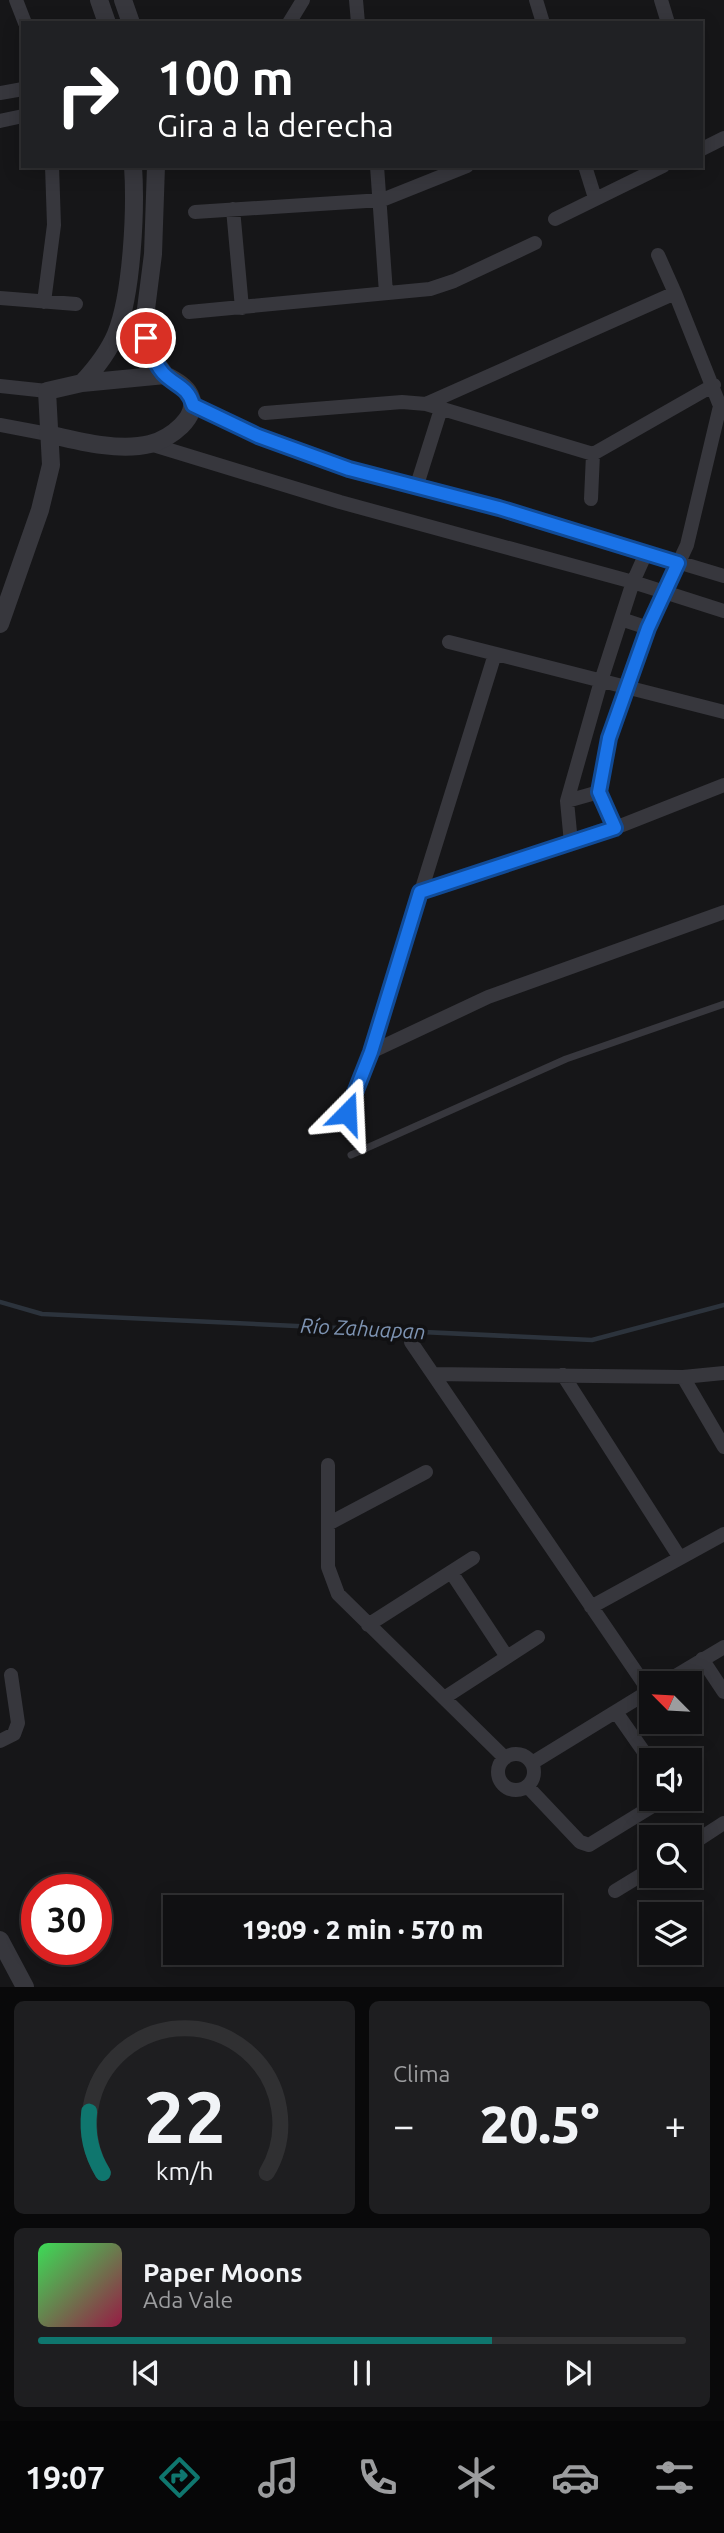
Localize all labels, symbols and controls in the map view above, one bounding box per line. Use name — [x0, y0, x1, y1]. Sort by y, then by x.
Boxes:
icon: right — [42, 49, 133, 140]
text: 100 m — [157, 49, 294, 104]
text: Gira a la derecha — [157, 107, 394, 143]
pin — [116, 308, 176, 368]
icon: arrive — [127, 319, 165, 357]
position arrow — [310, 1076, 384, 1150]
water label: Río Zahuapan — [300, 1313, 426, 1343]
north arrow — [639, 1671, 702, 1734]
map controls — [639, 1671, 702, 1965]
button: sound — [639, 1748, 702, 1811]
button: search — [639, 1825, 702, 1888]
speed limit sign: 30 — [21, 1874, 112, 1965]
button: layers — [639, 1902, 702, 1965]
text: 19:09 · 2 min · 570 m — [242, 1915, 483, 1944]
text: Clima — [393, 2061, 450, 2086]
text: 22 — [143, 2076, 226, 2158]
text: 20.5° — [480, 2095, 599, 2153]
text: − — [393, 2104, 414, 2146]
text: + — [665, 2104, 686, 2146]
text: km/h — [156, 2157, 213, 2185]
text: Paper Moons — [143, 2258, 302, 2287]
text: Ada Vale — [143, 2287, 233, 2312]
icon: previous — [127, 2354, 165, 2392]
icon: pause — [343, 2354, 381, 2392]
icon: next — [559, 2354, 597, 2392]
icon: directions — [155, 2453, 204, 2502]
icon: music — [254, 2453, 303, 2502]
icon: phone — [353, 2453, 402, 2502]
icon: climate — [452, 2453, 501, 2502]
icon: car — [551, 2453, 600, 2502]
icon: filters — [650, 2453, 699, 2502]
text: 19:07 — [25, 2459, 105, 2495]

